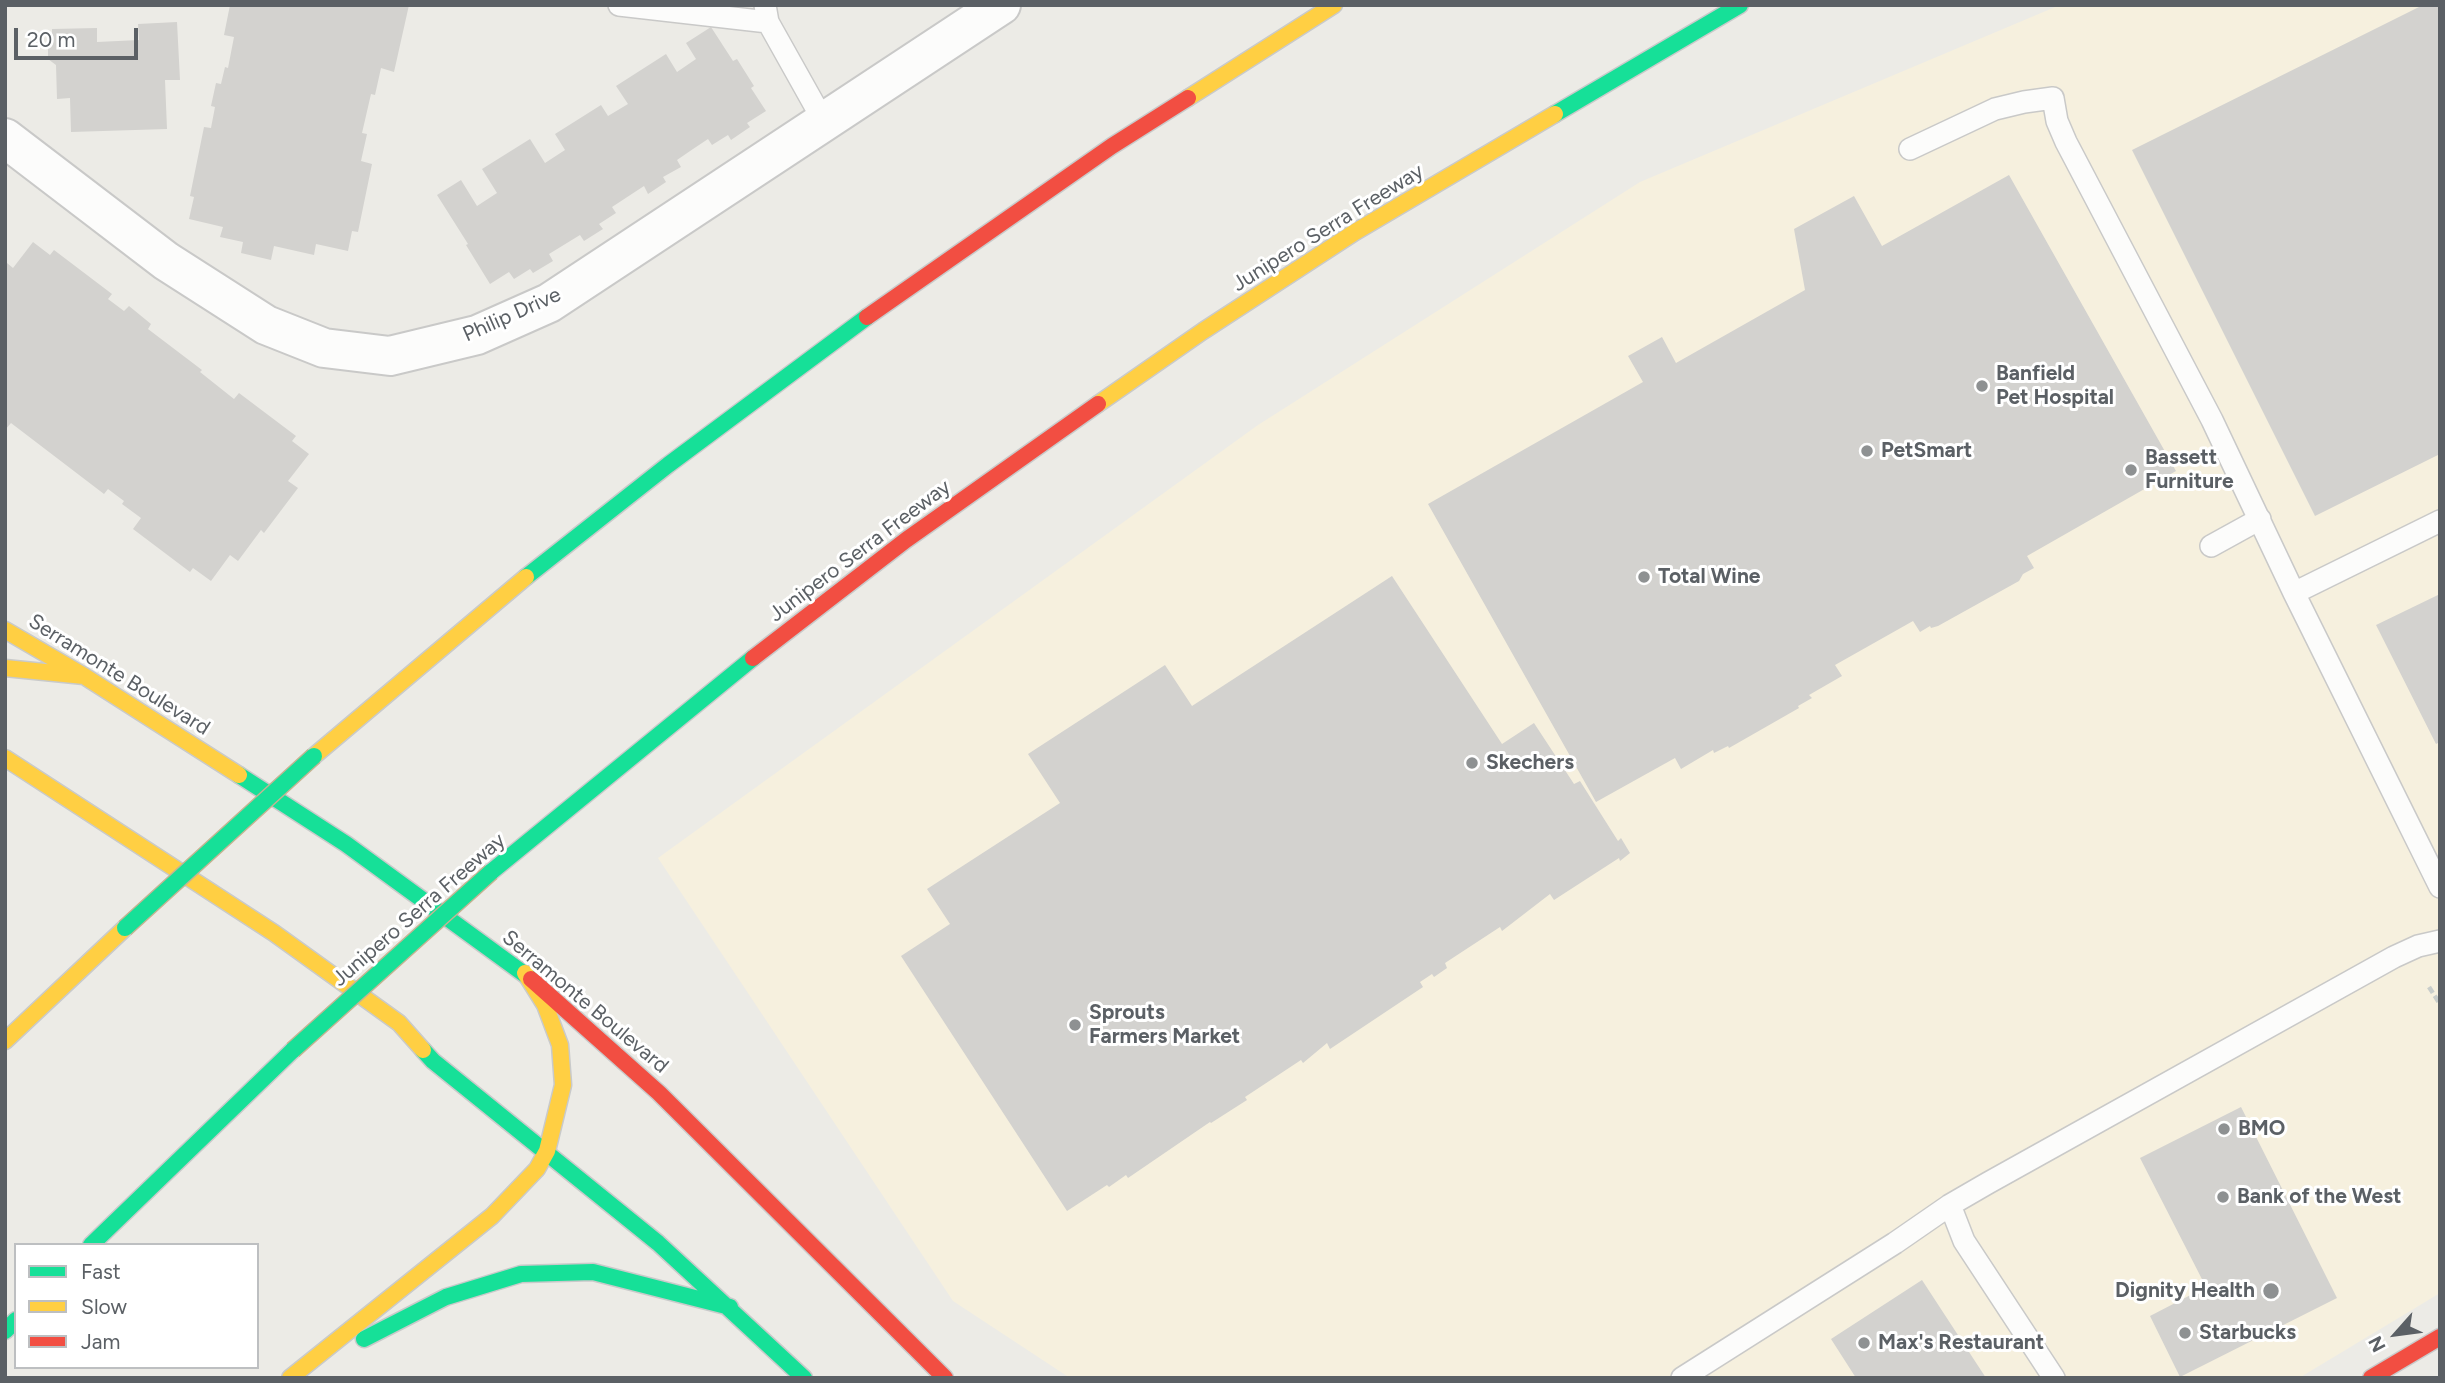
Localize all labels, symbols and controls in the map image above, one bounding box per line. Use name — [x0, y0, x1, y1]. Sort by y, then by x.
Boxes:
scale bar — [18, 14, 142, 58]
text: 20 m — [27, 27, 75, 52]
street label: Junipero Serra Freeway — [1228, 159, 1428, 297]
street label: Philip Drive — [459, 282, 565, 348]
place label: Banfield Pet Hospital — [1996, 361, 2114, 411]
marker: Banfield Pet Hospital — [1974, 378, 1990, 394]
place label: PetSmart — [1881, 438, 1972, 464]
marker: PetSmart — [1859, 443, 1875, 459]
place label: Bassett Furniture — [2145, 445, 2234, 495]
marker: Bassett Furniture — [2123, 462, 2139, 478]
street label: Junipero Serra Freeway — [764, 475, 956, 627]
place label: Total Wine — [1658, 564, 1760, 590]
marker: Total Wine — [1636, 569, 1652, 585]
street label: Serramonte Boulevard — [24, 609, 214, 741]
place label: Skechers — [1486, 750, 1574, 776]
marker: Skechers — [1464, 755, 1480, 771]
street label: Junipero Serra Freeway — [327, 828, 511, 992]
street label: Serramonte Boulevard — [497, 925, 673, 1079]
place label: Sprouts Farmers Market — [1089, 1000, 1240, 1050]
marker: Sprouts Farmers Market — [1067, 1017, 1083, 1033]
place label: BMO — [2238, 1116, 2285, 1142]
marker: BMO — [2216, 1121, 2232, 1137]
place label: Bank of the West — [2237, 1184, 2401, 1210]
marker: Bank of the West — [2215, 1189, 2231, 1205]
legend — [14, 1243, 259, 1369]
text: Fast — [81, 1259, 121, 1284]
place label: Dignity Health — [2115, 1278, 2255, 1304]
marker: Dignity Health — [2261, 1281, 2281, 1301]
text: Slow — [81, 1294, 127, 1319]
north arrow — [2361, 1299, 2431, 1369]
place label: Starbucks — [2199, 1320, 2296, 1346]
marker: Starbucks — [2177, 1325, 2193, 1341]
text: Jam — [81, 1329, 120, 1354]
place label: Max's Restaurant — [1878, 1330, 2044, 1356]
text: N — [2363, 1332, 2391, 1356]
marker: Max's Restaurant — [1856, 1335, 1872, 1351]

